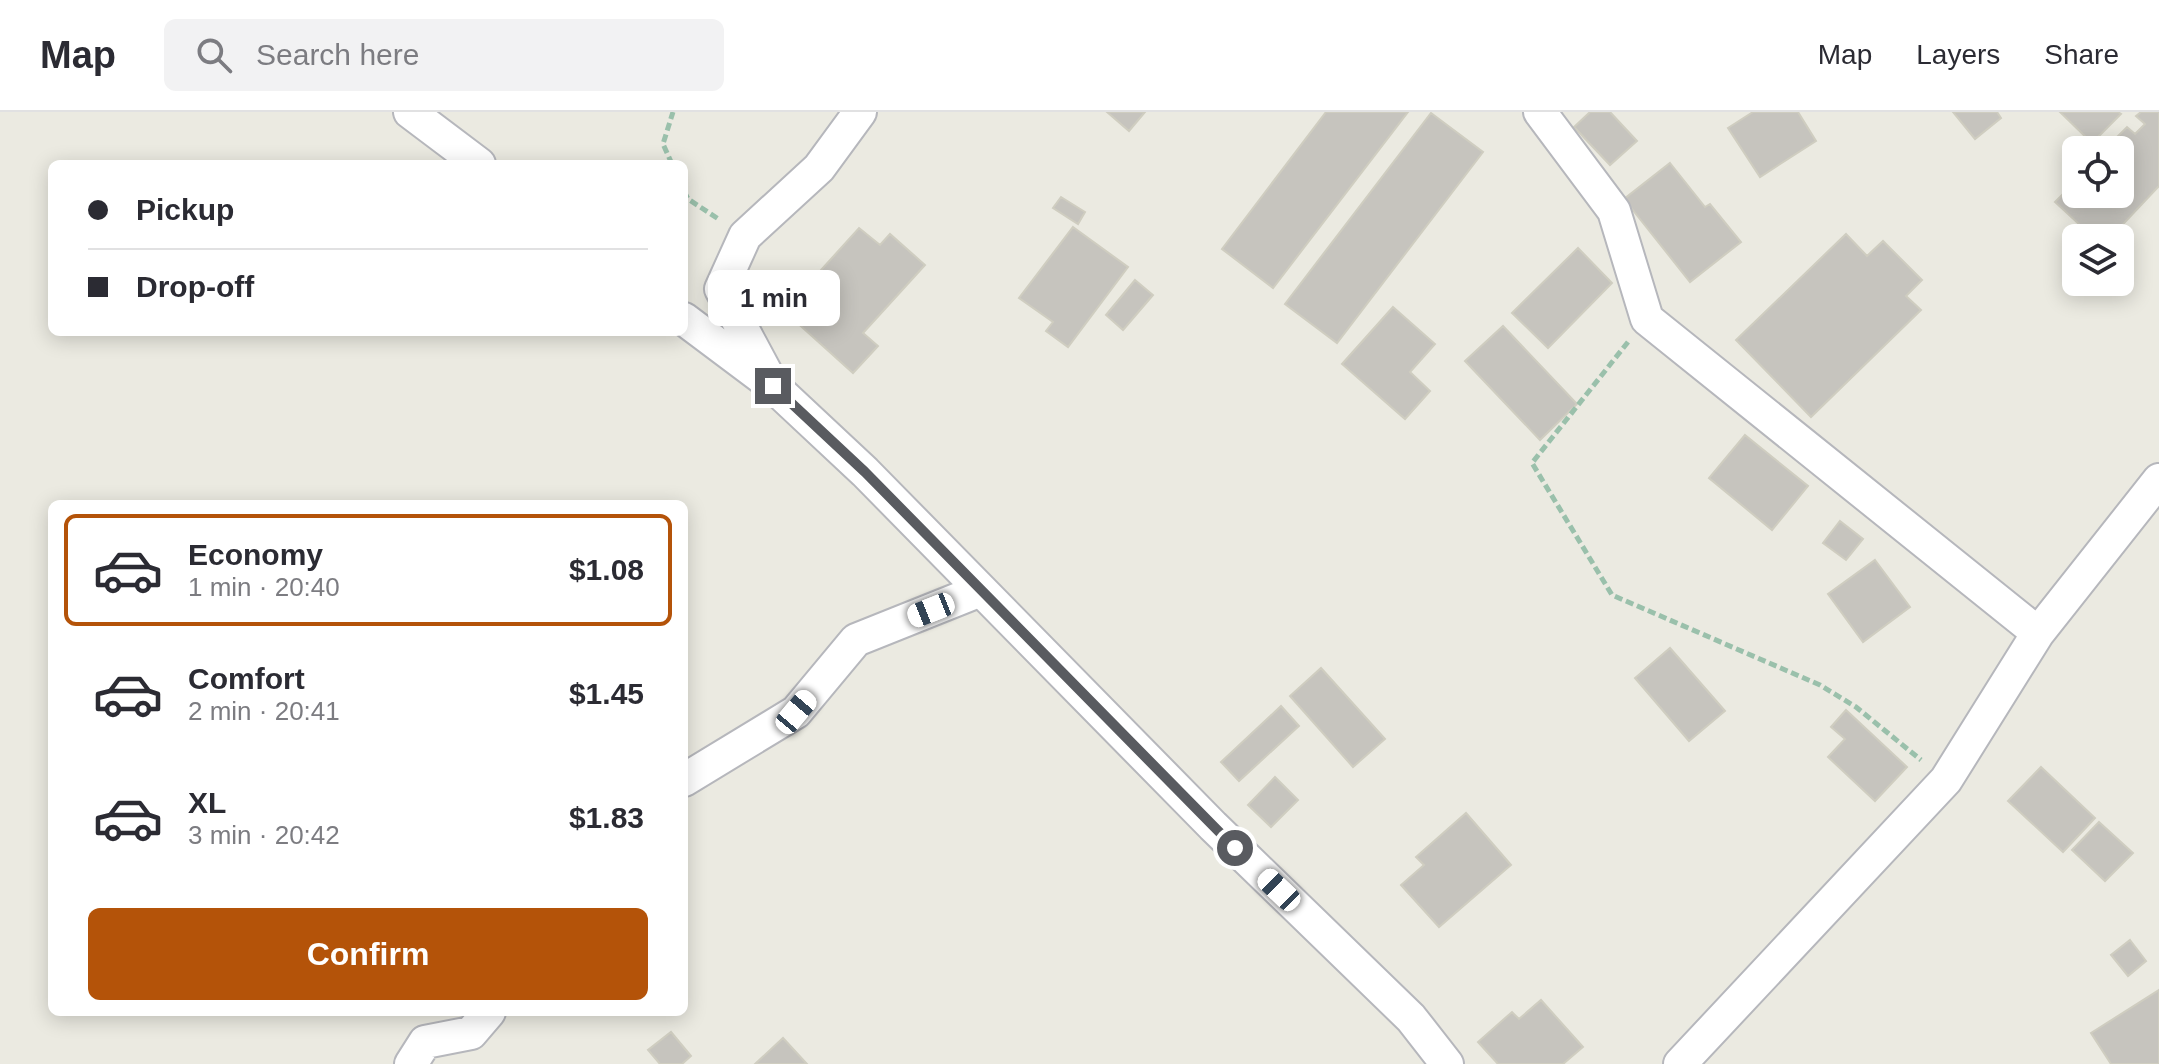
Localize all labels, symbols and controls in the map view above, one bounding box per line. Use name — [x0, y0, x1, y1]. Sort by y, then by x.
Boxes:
search box — [164, 19, 724, 91]
icon: search — [192, 33, 236, 77]
text: Map — [40, 34, 116, 76]
text: Search here — [256, 38, 419, 71]
text: Map — [1818, 39, 1872, 70]
text: Layers — [1916, 39, 2000, 70]
text: Share — [2044, 39, 2119, 70]
map controls — [2062, 136, 2134, 296]
button: locate — [2062, 136, 2134, 208]
text: Pickup — [136, 193, 234, 226]
button: layers — [2062, 224, 2134, 296]
text: Drop-off — [136, 270, 254, 303]
callout: 1 min — [707, 270, 839, 326]
text: 1 min — [740, 283, 808, 313]
route end — [755, 368, 791, 404]
icon: car — [92, 534, 164, 606]
text: Economy — [188, 538, 323, 571]
text: $1.08 — [569, 553, 644, 586]
text: 1 min · 20:40 — [188, 572, 340, 602]
car — [904, 590, 958, 630]
icon: car — [92, 658, 164, 730]
text: Comfort — [188, 662, 305, 695]
text: $1.45 — [569, 677, 644, 710]
car — [771, 686, 821, 738]
text: 2 min · 20:41 — [188, 696, 340, 726]
icon: car — [92, 782, 164, 854]
text: XL — [188, 786, 226, 819]
text: $1.83 — [569, 801, 644, 834]
text: 3 min · 20:42 — [188, 820, 340, 850]
route start — [1217, 830, 1253, 866]
car — [1253, 865, 1305, 915]
button: Confirm — [88, 908, 648, 1000]

